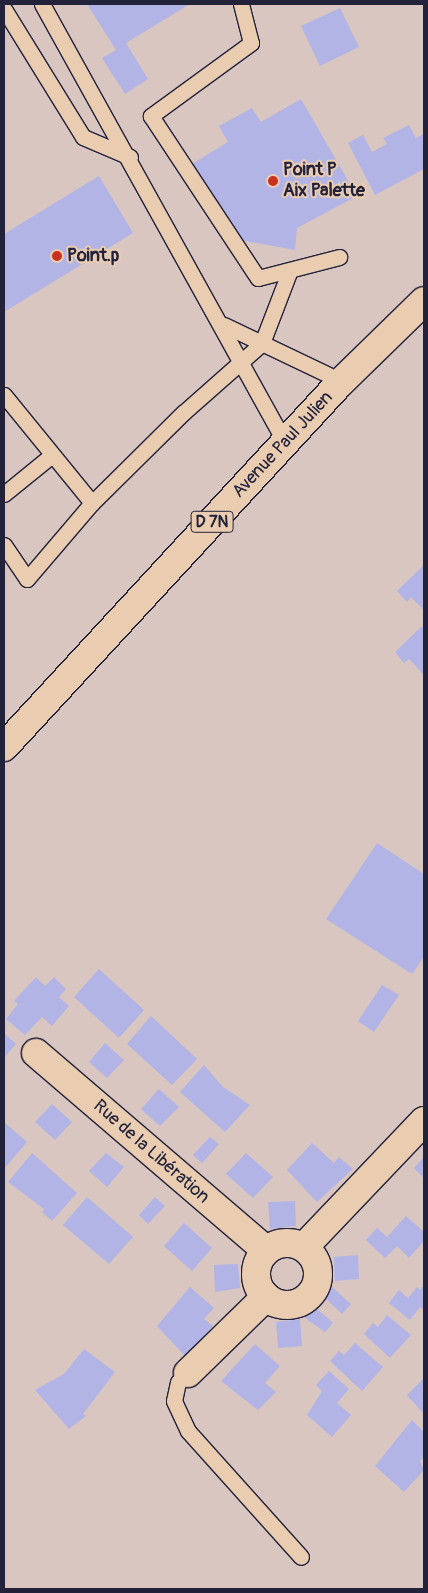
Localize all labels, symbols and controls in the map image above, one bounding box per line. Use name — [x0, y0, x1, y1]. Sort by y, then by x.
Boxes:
place label: Point P Aix Palette — [283, 160, 365, 202]
marker: Point P Aix Palette — [267, 175, 279, 187]
place label: Point.p — [67, 245, 119, 267]
marker: Point.p — [51, 250, 63, 262]
street label: Avenue Paul Julien — [228, 387, 338, 503]
road number: D 7N — [190, 508, 234, 536]
street label: Rue de la Libération — [89, 1096, 213, 1208]

